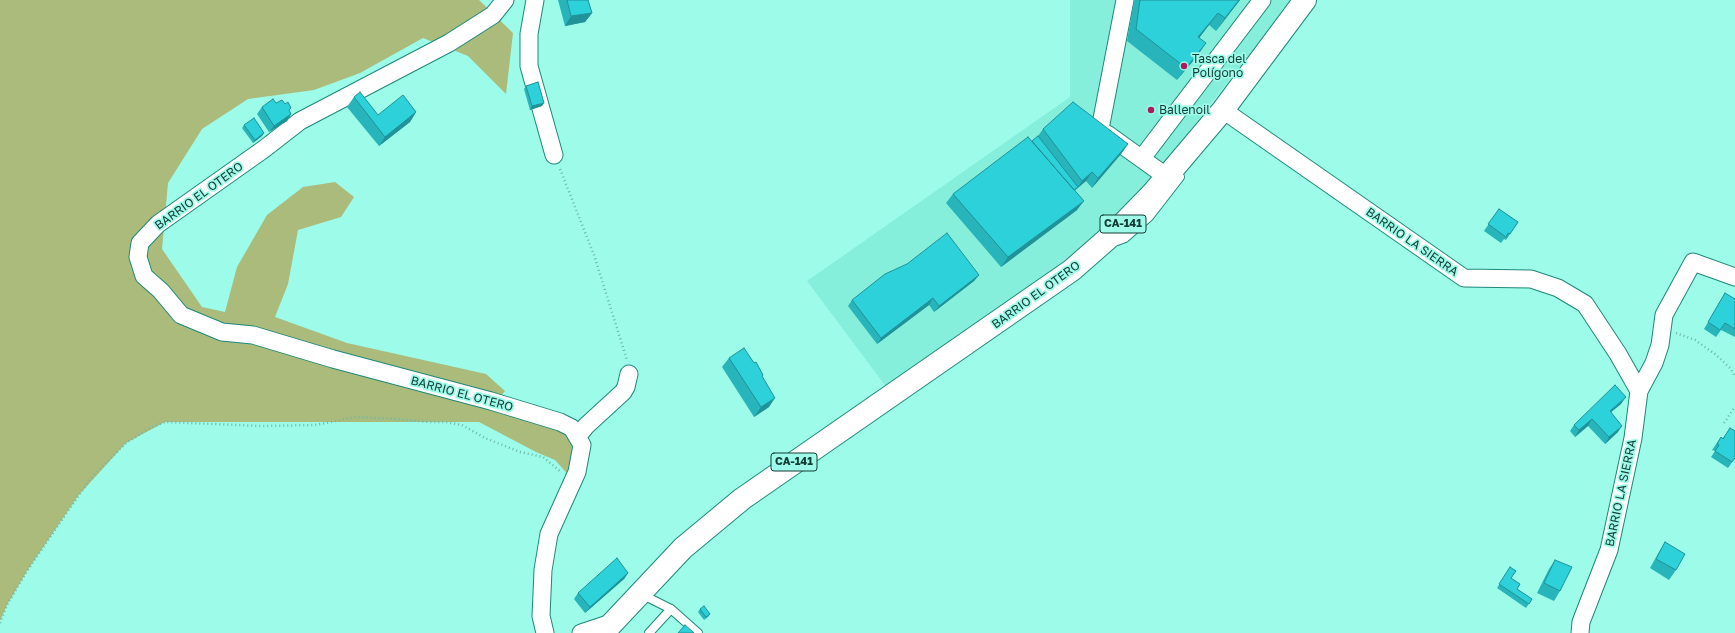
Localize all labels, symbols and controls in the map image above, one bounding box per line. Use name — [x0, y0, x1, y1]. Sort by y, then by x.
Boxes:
place label: Tasca del Polígono — [1192, 52, 1246, 80]
marker: Tasca del Polígono — [1179, 61, 1189, 71]
place label: Ballenoil — [1159, 103, 1210, 117]
marker: Ballenoil — [1146, 105, 1156, 115]
street label: BARRIO EL OTERO — [152, 159, 246, 233]
street label: BARRIO LA SIERRA — [1363, 205, 1461, 279]
road number: CA-141 — [1100, 215, 1146, 233]
street label: BARRIO EL OTERO — [989, 258, 1083, 332]
street label: BARRIO EL OTERO — [409, 373, 515, 415]
street label: BARRIO LA SIERRA — [1603, 438, 1639, 548]
road number: CA-141 — [771, 453, 817, 471]

